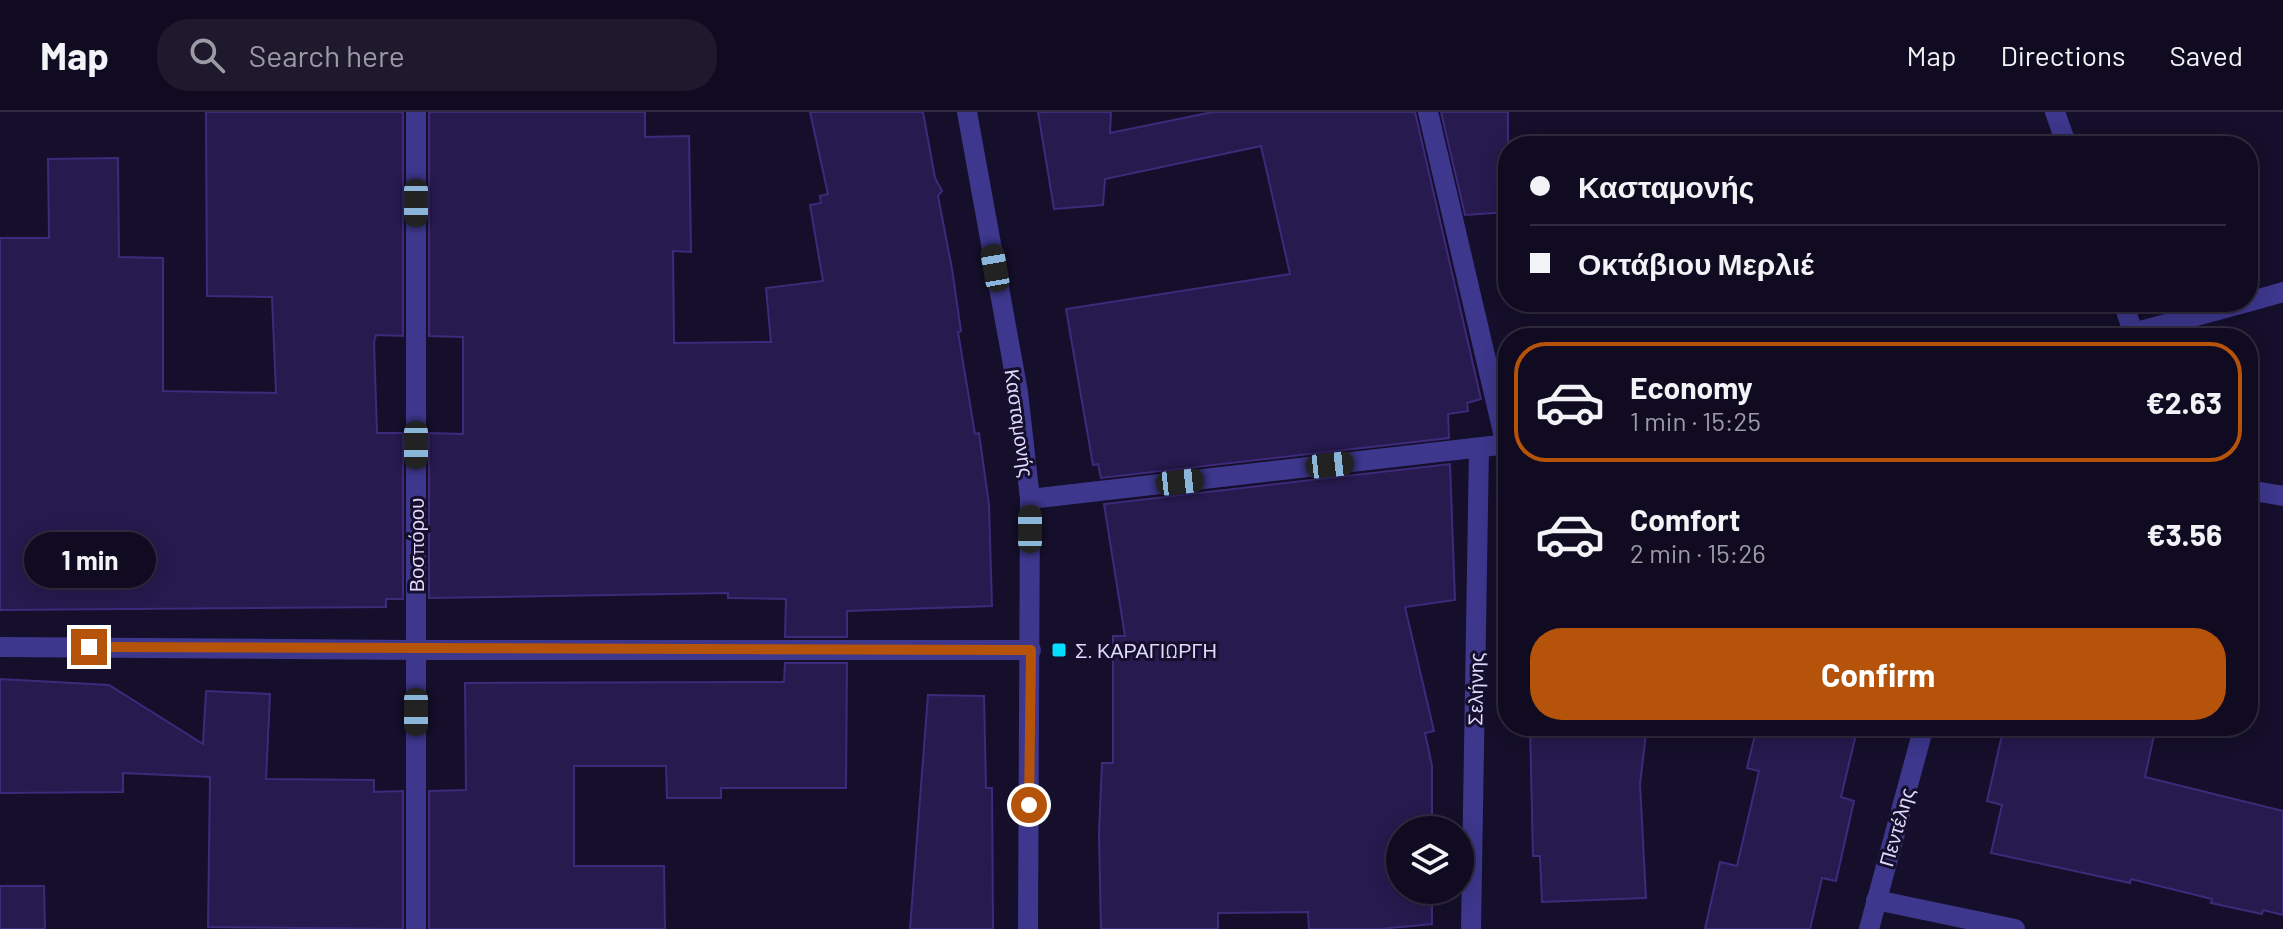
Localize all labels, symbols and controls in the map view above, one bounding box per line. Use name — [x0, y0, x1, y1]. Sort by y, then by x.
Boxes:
search box — [157, 19, 717, 91]
text: Map — [40, 32, 109, 78]
icon: search — [185, 33, 229, 77]
text: Search here — [249, 37, 405, 73]
text: Map — [1907, 38, 1956, 72]
text: Directions — [2000, 38, 2126, 72]
text: Saved — [2170, 38, 2243, 72]
text: Κασταμονής — [1578, 168, 1754, 204]
car — [404, 179, 428, 227]
car — [979, 242, 1011, 294]
text: Οκτάβιου Μερλιέ — [1578, 245, 1814, 281]
icon: car — [1534, 366, 1606, 438]
street label: Κασταμονής — [1001, 367, 1040, 479]
text: Economy — [1630, 369, 1753, 405]
text: €2.63 — [2146, 384, 2222, 420]
text: 1 min · 15:25 — [1630, 405, 1761, 436]
car — [404, 421, 428, 469]
car — [1305, 451, 1355, 479]
car — [1155, 468, 1205, 496]
street label: Βοσπόρου — [404, 498, 428, 592]
icon: car — [1534, 498, 1606, 570]
text: Comfort — [1630, 501, 1740, 537]
car — [1018, 505, 1042, 553]
text: €3.56 — [2146, 516, 2222, 552]
callout: 1 min — [23, 531, 155, 587]
text: 2 min · 15:26 — [1630, 537, 1766, 568]
text: 1 min — [62, 544, 118, 575]
button: Confirm — [1530, 628, 2226, 720]
route end — [71, 629, 107, 665]
place label: Σ. ΚΑΡΑΓΙΩΡΓΗ — [1075, 638, 1217, 662]
marker: Σ. ΚΑΡΑΓΙΩΡΓΗ — [1050, 641, 1068, 659]
street label: Σελήνης — [1462, 652, 1488, 726]
car — [404, 688, 428, 736]
street label: Πεντέλης — [1873, 784, 1919, 869]
route start — [1011, 787, 1047, 823]
map controls — [1386, 816, 1474, 904]
button: layers — [1386, 816, 1474, 904]

